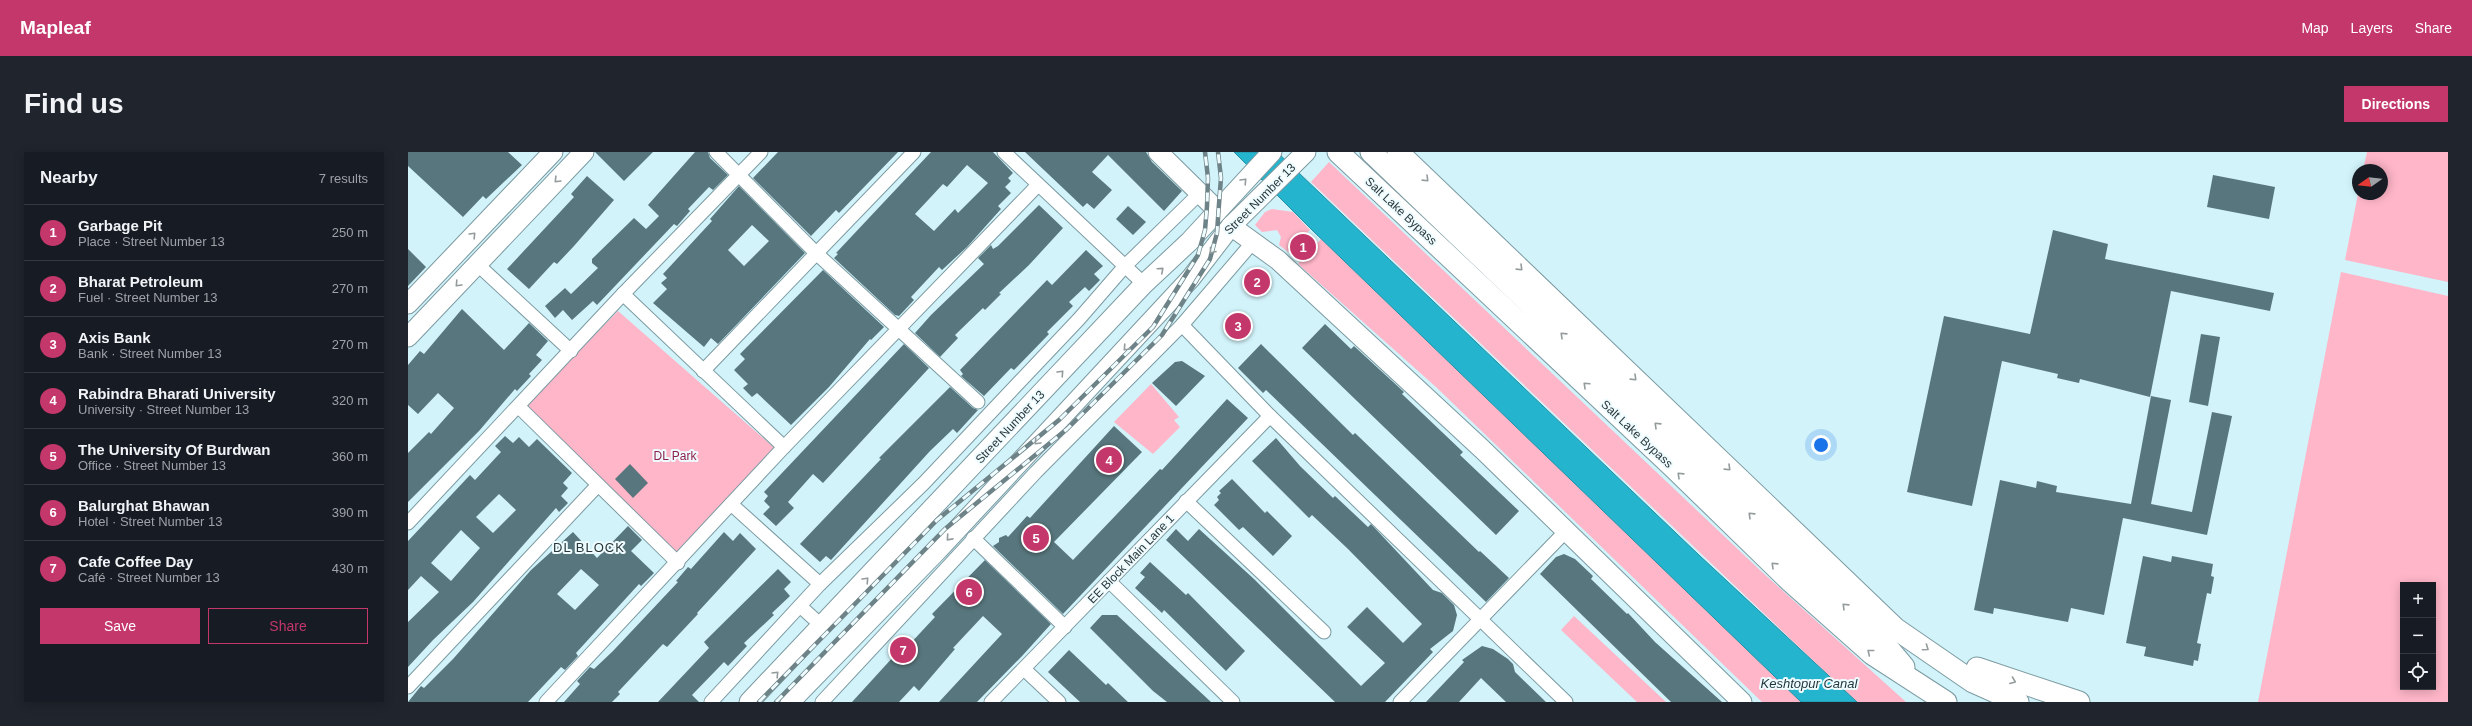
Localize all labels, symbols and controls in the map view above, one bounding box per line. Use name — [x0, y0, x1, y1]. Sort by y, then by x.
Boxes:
text: Mapleaf — [20, 17, 91, 38]
text: Map — [2301, 20, 2329, 36]
text: Layers — [2351, 20, 2393, 36]
text: Share — [2415, 20, 2452, 36]
button: Directions — [2344, 86, 2448, 122]
text: Find us — [24, 88, 124, 119]
street label: Street Number 13 — [1222, 160, 1299, 237]
north arrow — [2352, 164, 2388, 200]
text: Nearby — [40, 168, 98, 187]
text: 7 results — [319, 171, 368, 186]
street label: Salt Lake Bypass — [1362, 174, 1440, 248]
one-way arrow — [1421, 174, 1429, 182]
one-way arrow — [554, 175, 562, 183]
one-way arrow — [1239, 179, 1246, 186]
text: Garbage Pit — [78, 217, 162, 234]
text: 1 — [49, 225, 57, 240]
text: 250 m — [332, 225, 368, 240]
one-way arrow — [469, 232, 476, 240]
pin: 1 — [1290, 232, 1316, 262]
text: Place · Street Number 13 — [78, 234, 225, 249]
one-way arrow — [1210, 246, 1217, 253]
one-way arrow — [1515, 264, 1523, 271]
one-way arrow — [1156, 267, 1164, 274]
pin: 2 — [1244, 267, 1270, 297]
text: Bharat Petroleum — [78, 273, 203, 290]
one-way arrow — [456, 280, 463, 287]
text: 2 — [49, 281, 57, 296]
text: 270 m — [332, 281, 368, 296]
text: Fuel · Street Number 13 — [78, 290, 217, 305]
pin: 3 — [1225, 311, 1251, 341]
text: Axis Bank — [78, 329, 151, 346]
one-way arrow — [1560, 333, 1568, 340]
text: 3 — [49, 337, 57, 352]
text: 270 m — [332, 337, 368, 352]
one-way arrow — [1123, 343, 1131, 351]
text: Bank · Street Number 13 — [78, 346, 222, 361]
one-way arrow — [1056, 370, 1064, 378]
one-way arrow — [1629, 373, 1637, 381]
one-way arrow — [1583, 382, 1591, 390]
text: Rabindra Bharati University — [78, 385, 276, 402]
street label: Street Number 13 — [973, 387, 1048, 466]
text: 4 — [49, 393, 57, 408]
text: 320 m — [332, 393, 368, 408]
street label: Salt Lake Bypass — [1598, 397, 1676, 471]
text: University · Street Number 13 — [78, 402, 249, 417]
one-way arrow — [1654, 423, 1662, 430]
your location — [1811, 435, 1831, 455]
one-way arrow — [1034, 437, 1041, 445]
text: The University Of Burdwan — [78, 441, 271, 458]
pin: 4 — [1096, 445, 1122, 475]
text: 5 — [49, 449, 57, 464]
text: 360 m — [332, 449, 368, 464]
park label: DL Park — [654, 449, 697, 463]
text: Office · Street Number 13 — [78, 458, 226, 473]
one-way arrow — [1723, 463, 1731, 470]
one-way arrow — [1677, 472, 1685, 479]
text: Balurghat Bhawan — [78, 497, 210, 514]
text: 6 — [49, 505, 57, 520]
text: 390 m — [332, 505, 368, 520]
street label: EE Block Main Lane 1 — [1085, 511, 1177, 606]
one-way arrow — [1748, 513, 1756, 520]
text: Hotel · Street Number 13 — [78, 514, 223, 529]
pin: 5 — [1023, 523, 1049, 553]
one-way arrow — [946, 533, 953, 541]
district label: DL BLOCK — [553, 540, 625, 555]
text: Cafe Coffee Day — [78, 553, 193, 570]
text: 7 — [49, 561, 57, 576]
text: 430 m — [332, 561, 368, 576]
one-way arrow — [1771, 562, 1779, 570]
text: Café · Street Number 13 — [78, 570, 220, 585]
one-way arrow — [861, 577, 868, 584]
pin: 6 — [956, 577, 982, 607]
map controls — [2400, 582, 2436, 690]
button: + — [2400, 582, 2436, 618]
one-way arrow — [1842, 603, 1849, 610]
button: Save — [40, 608, 200, 644]
button: Share — [208, 608, 368, 644]
button: − — [2400, 618, 2436, 654]
pin: 7 — [890, 635, 916, 665]
one-way arrow — [1921, 643, 1928, 650]
one-way arrow — [1868, 650, 1875, 657]
button: locate — [2400, 654, 2436, 690]
one-way arrow — [771, 671, 779, 679]
water label: Keshtopur Canal — [1761, 676, 1859, 691]
one-way arrow — [2010, 677, 2017, 685]

